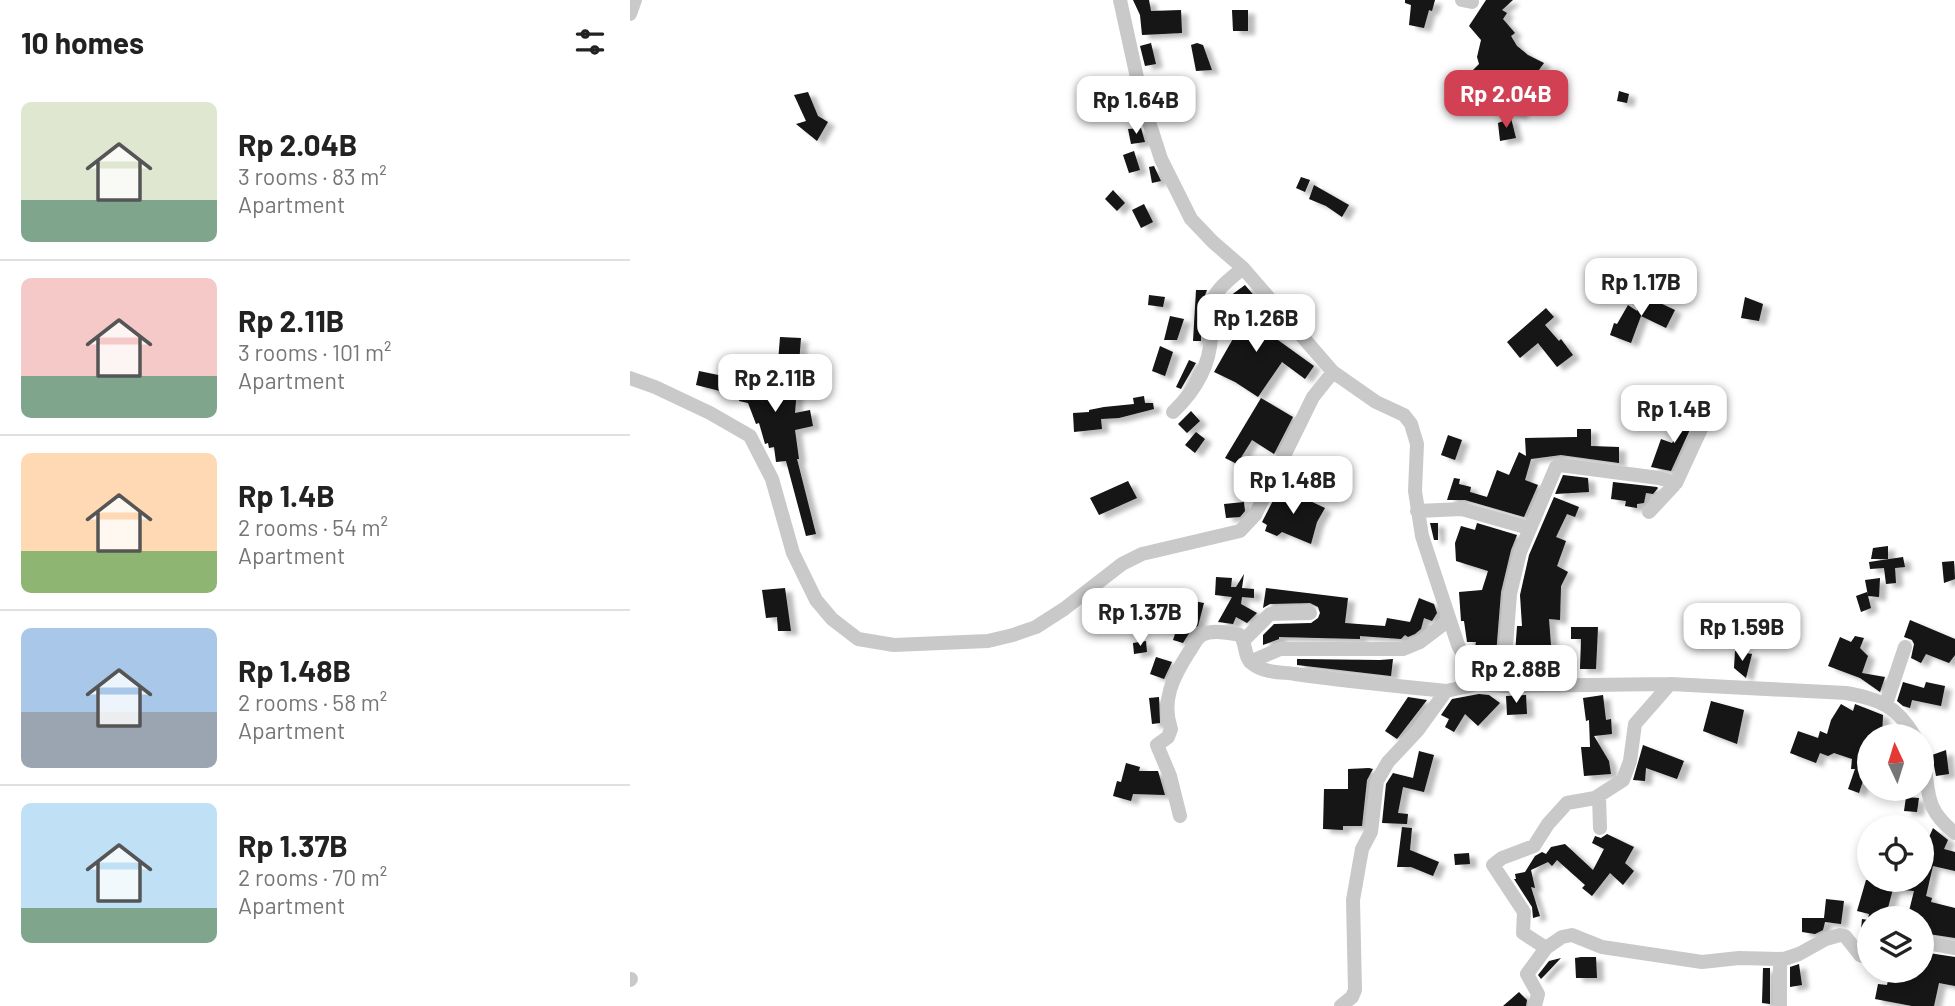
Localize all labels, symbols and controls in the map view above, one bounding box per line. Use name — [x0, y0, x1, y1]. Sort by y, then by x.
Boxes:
icon: filters — [571, 23, 609, 61]
text: 10 homes — [21, 24, 144, 60]
pin: Rp 2.04B — [1434, 71, 1578, 130]
pin: Rp 1.64B — [1064, 76, 1208, 136]
text: Rp 2.04B — [1460, 79, 1552, 107]
text: Rp 1.64B — [1093, 85, 1179, 113]
text: Rp 2.04B — [238, 126, 357, 162]
icon: home — [77, 130, 161, 214]
text: 3 rooms · 83 m² — [238, 162, 387, 190]
text: Apartment — [238, 190, 345, 218]
pin: Rp 1.17B — [1569, 258, 1713, 318]
text: Rp 1.17B — [1601, 267, 1681, 295]
pin: Rp 1.26B — [1184, 294, 1328, 354]
text: Rp 2.11B — [238, 302, 344, 338]
text: Rp 1.26B — [1213, 303, 1299, 331]
icon: home — [77, 306, 161, 390]
text: 3 rooms · 101 m² — [238, 338, 391, 366]
pin: Rp 2.11B — [703, 354, 847, 414]
text: Rp 2.11B — [734, 363, 816, 391]
text: Apartment — [238, 366, 345, 394]
pin: Rp 1.4B — [1609, 386, 1739, 445]
text: Rp 1.4B — [1637, 394, 1711, 422]
pin: Rp 1.48B — [1221, 456, 1365, 516]
text: Rp 1.48B — [1250, 465, 1336, 493]
text: Rp 1.4B — [238, 477, 335, 513]
icon: home — [77, 481, 161, 565]
text: 2 rooms · 54 m² — [238, 513, 388, 541]
text: Apartment — [238, 541, 345, 569]
pin: Rp 1.37B — [1068, 588, 1212, 648]
text: Rp 1.37B — [1098, 597, 1182, 625]
pin: Rp 1.59B — [1670, 604, 1814, 663]
text: Rp 1.59B — [1699, 612, 1785, 640]
pin: Rp 2.88B — [1444, 646, 1588, 705]
text: Rp 1.48B — [238, 652, 351, 688]
text: Rp 2.88B — [1471, 654, 1561, 682]
icon: home — [77, 656, 161, 740]
text: 2 rooms · 58 m² — [238, 688, 387, 716]
text: Apartment — [238, 716, 345, 744]
north arrow — [1857, 724, 1934, 802]
map controls — [1857, 724, 1934, 983]
button: locate — [1857, 815, 1934, 892]
text: Rp 1.37B — [238, 827, 348, 863]
icon: home — [77, 831, 161, 915]
text: 2 rooms · 70 m² — [238, 863, 387, 891]
text: Apartment — [238, 891, 345, 919]
button: layers — [1857, 906, 1934, 983]

